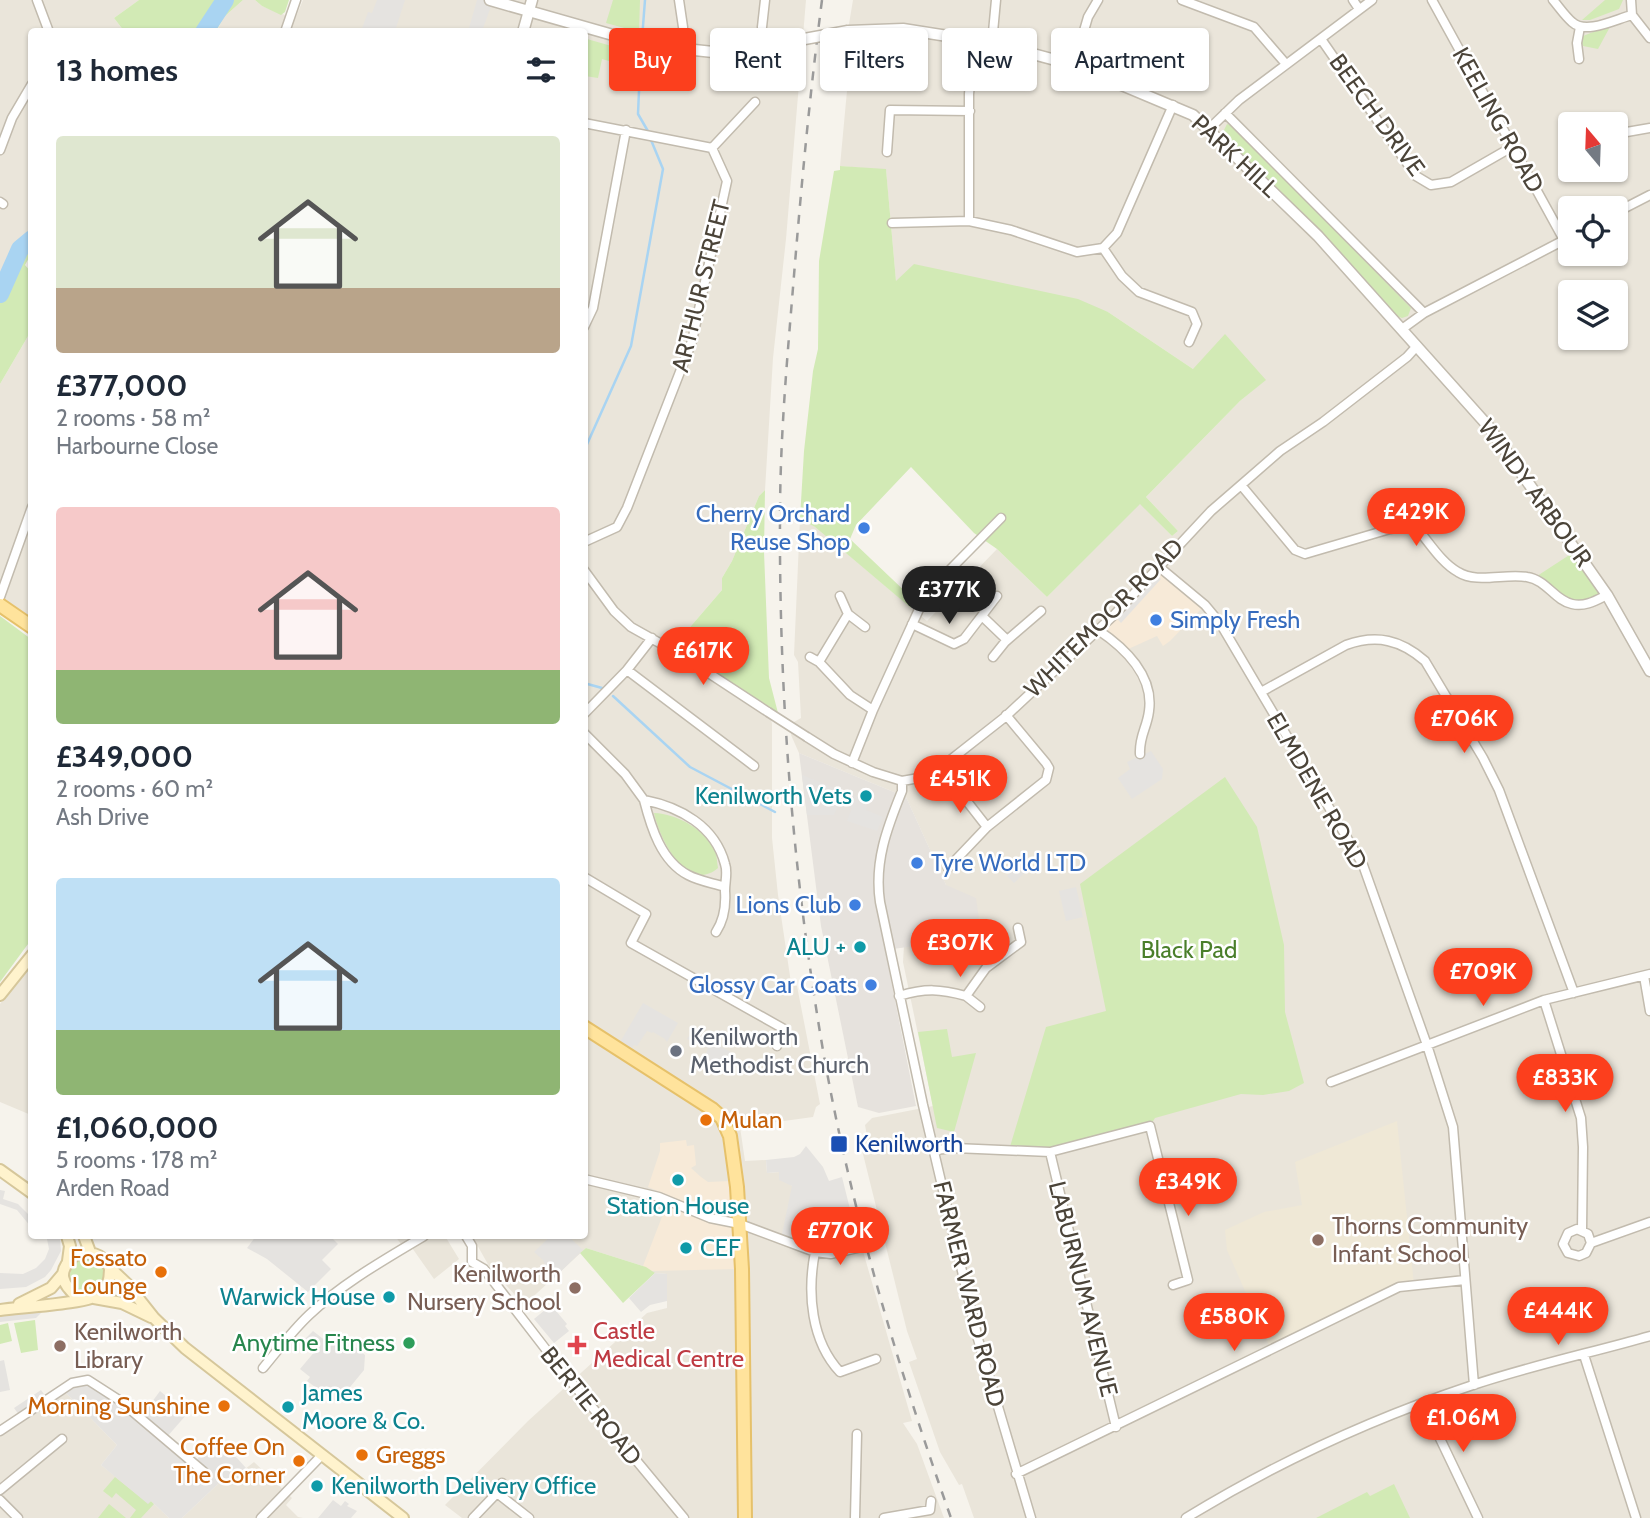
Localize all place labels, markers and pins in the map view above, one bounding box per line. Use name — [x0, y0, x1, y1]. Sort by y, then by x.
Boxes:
pin: £429K — [1367, 489, 1465, 548]
place label: Cherry Orchard Reuse Shop — [696, 499, 850, 556]
marker: Cherry Orchard Reuse Shop — [856, 520, 872, 536]
pin: £377K — [900, 566, 998, 626]
place label: Simply Fresh — [1170, 605, 1300, 634]
marker: Simply Fresh — [1148, 612, 1164, 628]
pin: £617K — [654, 628, 752, 687]
pin: £706K — [1415, 696, 1513, 755]
pin: £451K — [911, 756, 1009, 815]
place label: Kenilworth Vets — [695, 781, 852, 810]
marker: Kenilworth Vets — [858, 788, 874, 804]
place label: Tyre World LTD — [931, 848, 1086, 877]
marker: Tyre World LTD — [909, 855, 925, 871]
place label: Lions Club — [736, 890, 841, 919]
marker: Lions Club — [847, 897, 863, 913]
pin: £307K — [911, 920, 1009, 979]
place label: ALU + — [786, 932, 846, 961]
marker: ALU + — [852, 939, 868, 955]
pin: £709K — [1434, 948, 1532, 1008]
place label: Glossy Car Coats — [689, 970, 857, 999]
marker: Glossy Car Coats — [863, 977, 879, 993]
place label: Kenilworth Methodist Church — [690, 1022, 869, 1079]
marker: Kenilworth Methodist Church — [668, 1043, 684, 1059]
pin: £833K — [1516, 1054, 1614, 1114]
place label: Mulan — [720, 1105, 782, 1134]
marker: Mulan — [698, 1112, 714, 1128]
place label: Kenilworth — [855, 1129, 963, 1158]
marker: Kenilworth — [829, 1134, 849, 1154]
pin: £349K — [1139, 1158, 1237, 1218]
marker: Station House — [670, 1172, 686, 1188]
place label: Station House — [607, 1191, 749, 1220]
pin: £770K — [791, 1208, 889, 1267]
place label: Thorns Community Infant School — [1332, 1211, 1528, 1268]
marker: Thorns Community Infant School — [1310, 1232, 1326, 1248]
place label: CEF — [700, 1233, 741, 1262]
marker: CEF — [678, 1240, 694, 1256]
place label: Fossato Lounge — [70, 1243, 147, 1300]
place label: Kenilworth Nursery School — [407, 1259, 561, 1316]
marker: Fossato Lounge — [153, 1264, 169, 1280]
marker: Kenilworth Nursery School — [567, 1280, 583, 1296]
place label: Warwick House — [220, 1282, 375, 1311]
pin: £444K — [1509, 1288, 1607, 1347]
marker: Warwick House — [381, 1289, 397, 1305]
pin: £580K — [1185, 1294, 1283, 1353]
place label: Castle Medical Centre — [593, 1316, 744, 1373]
place label: Kenilworth Library — [74, 1317, 182, 1374]
place label: Anytime Fitness — [232, 1328, 395, 1357]
marker: Anytime Fitness — [401, 1335, 417, 1351]
marker: Castle Medical Centre — [567, 1335, 587, 1355]
marker: Kenilworth Library — [52, 1338, 68, 1354]
place label: James Moore & Co. — [301, 1378, 425, 1435]
place label: Morning Sunshine — [27, 1391, 210, 1420]
pin: £1.06M — [1406, 1394, 1520, 1454]
marker: Morning Sunshine — [216, 1398, 232, 1414]
marker: James Moore & Co. — [280, 1399, 296, 1415]
place label: Coffee On The Corner — [173, 1432, 285, 1489]
place label: Greggs — [376, 1440, 445, 1469]
marker: Greggs — [354, 1447, 370, 1463]
marker: Coffee On The Corner — [291, 1453, 307, 1469]
place label: Kenilworth Delivery Office — [331, 1471, 596, 1500]
marker: Kenilworth Delivery Office — [309, 1478, 325, 1494]

